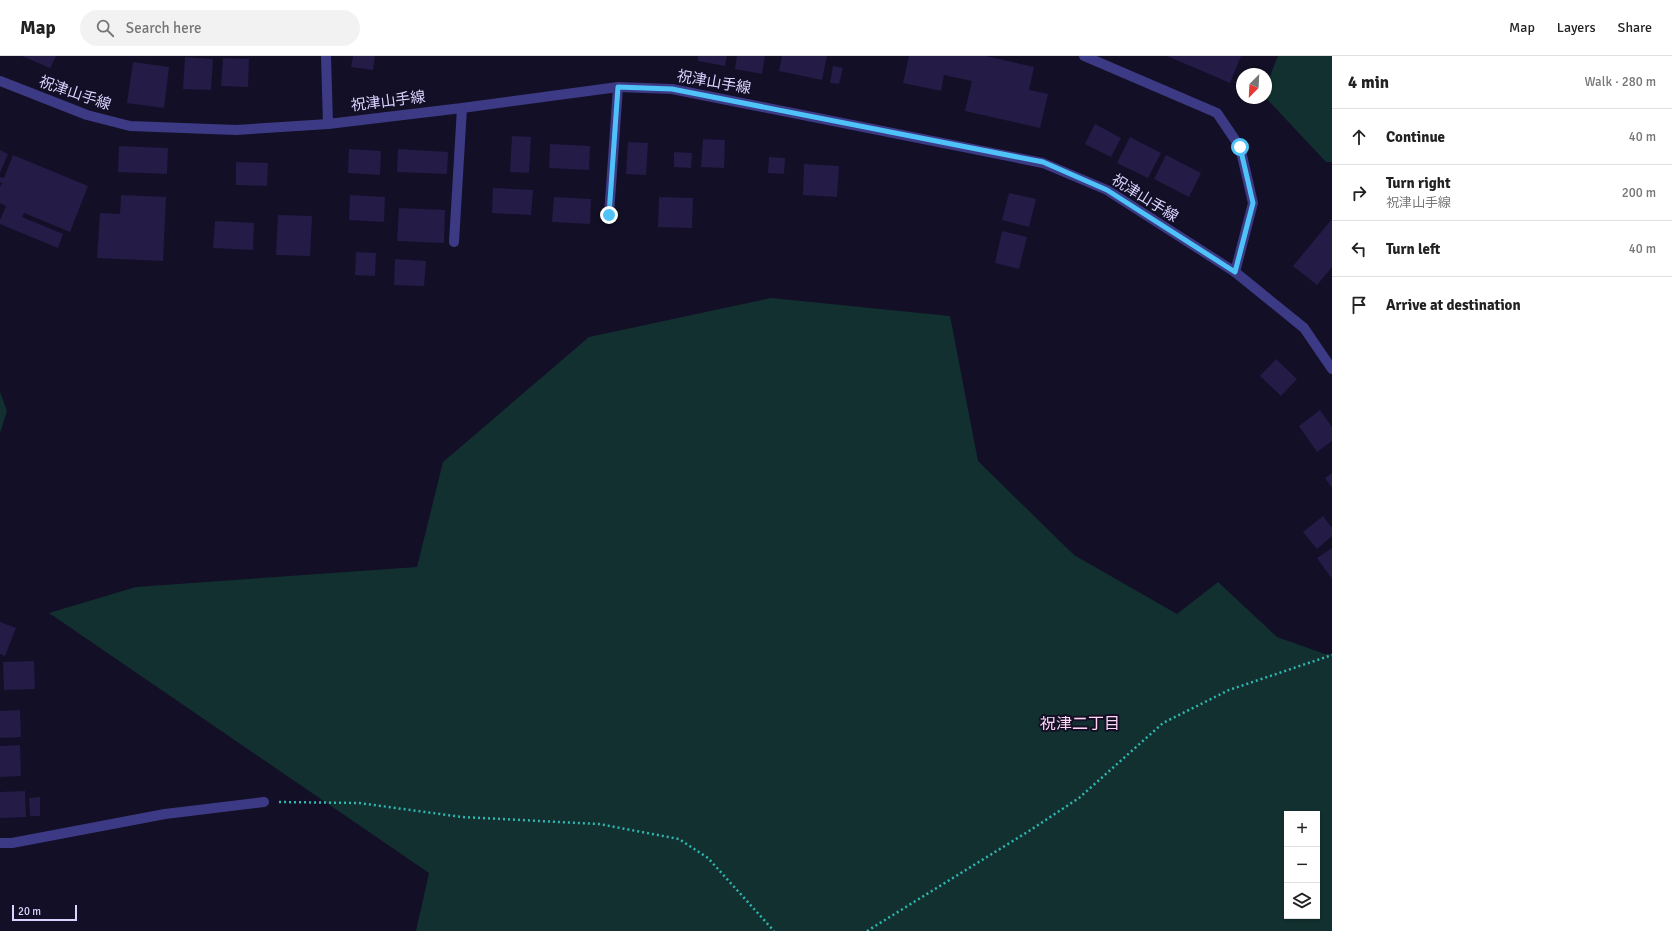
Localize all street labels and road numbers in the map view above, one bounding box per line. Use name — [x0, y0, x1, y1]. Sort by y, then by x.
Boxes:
street label: 祝津山手線 — [675, 67, 753, 97]
street label: 祝津山手線 — [37, 72, 113, 114]
street label: 祝津山手線 — [350, 87, 426, 115]
street label: 祝津山手線 — [1108, 170, 1182, 226]

